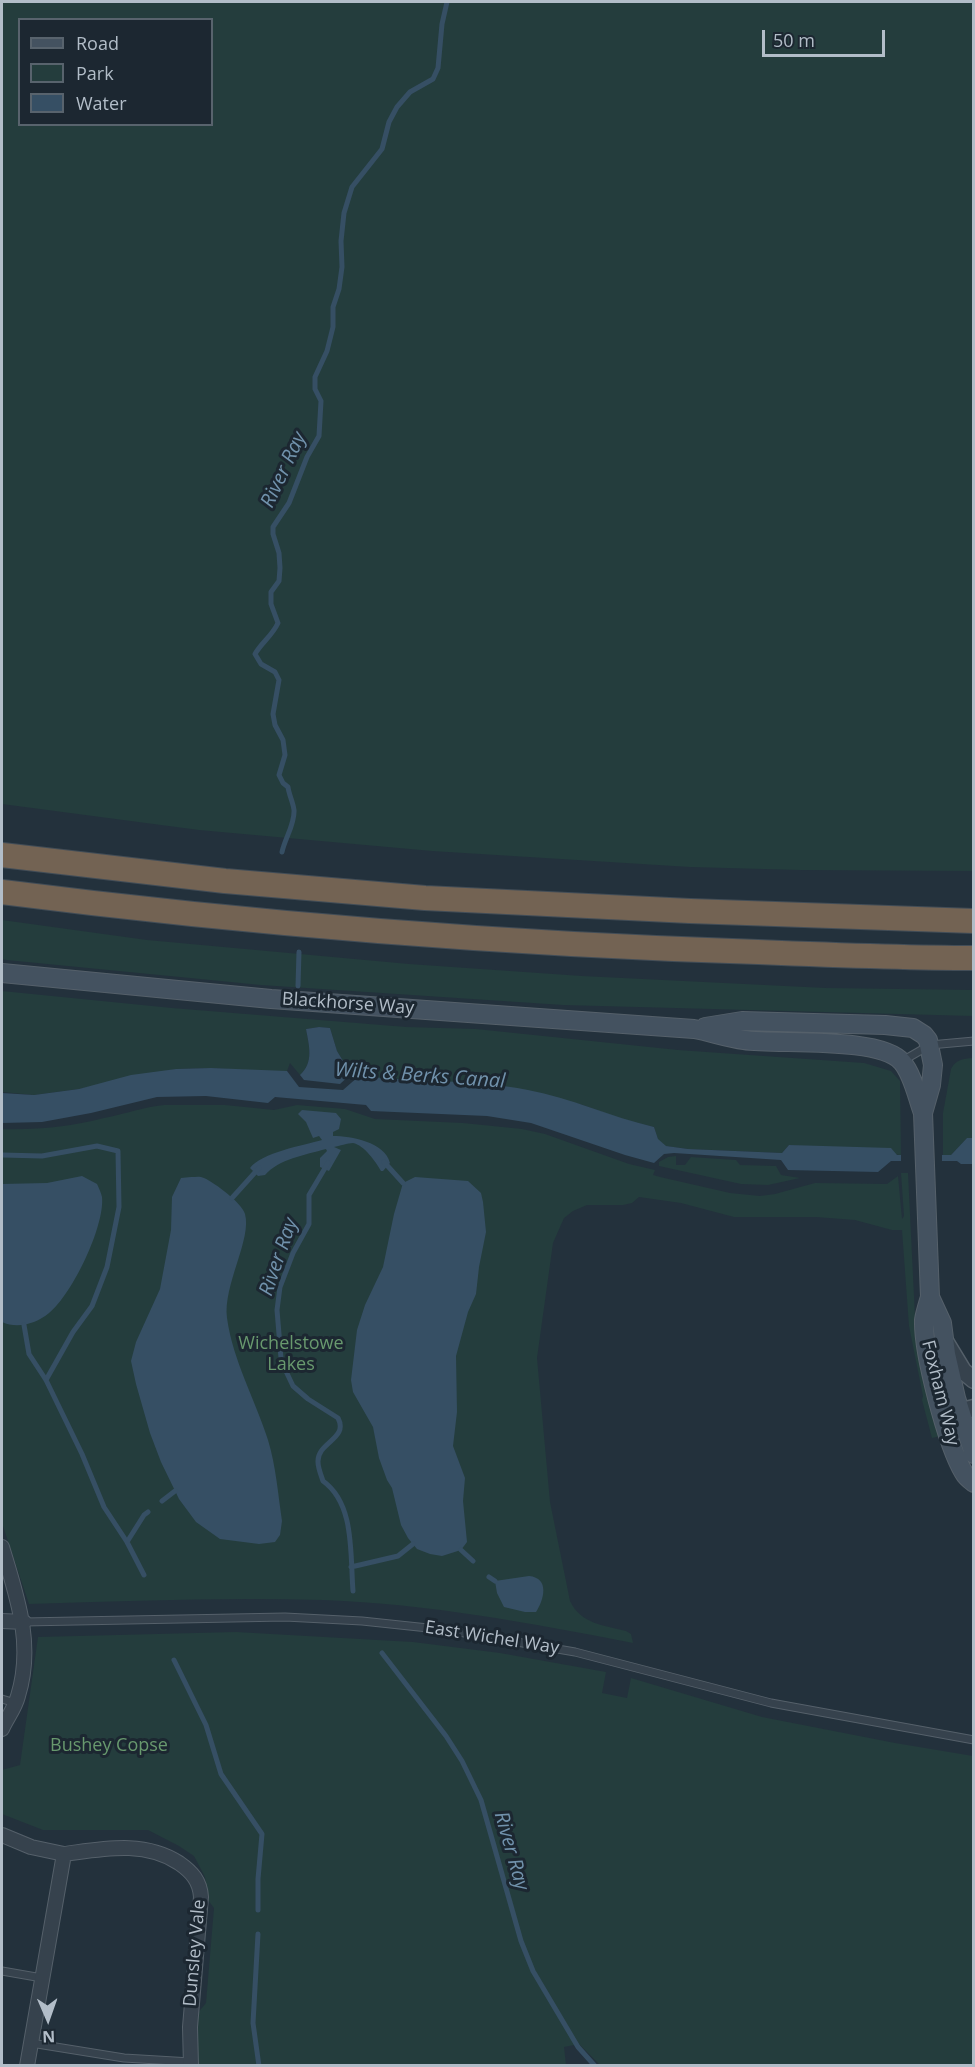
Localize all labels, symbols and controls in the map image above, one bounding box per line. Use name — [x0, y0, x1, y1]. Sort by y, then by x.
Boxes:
legend — [18, 18, 213, 126]
scale bar — [765, 18, 888, 56]
text: 50 m — [773, 28, 815, 52]
text: Road — [76, 31, 119, 55]
text: Park — [76, 61, 114, 85]
text: Water — [76, 91, 127, 115]
water label: River Ray — [256, 428, 312, 512]
street label: Blackhorse Way — [281, 989, 415, 1019]
water label: Wilts & Berks Canal — [334, 1058, 506, 1094]
water label: River Ray — [255, 1215, 303, 1299]
park label: Wichelstowe Lakes — [238, 1333, 344, 1376]
street label: Foxham Way — [917, 1338, 963, 1448]
street label: East Wichel Way — [423, 1617, 561, 1659]
park label: Bushey Copse — [50, 1735, 168, 1757]
water label: River Ray — [488, 1809, 534, 1893]
street label: Dunsley Vale — [180, 1899, 210, 2007]
north arrow — [18, 1989, 78, 2049]
text: N — [42, 2026, 56, 2048]

